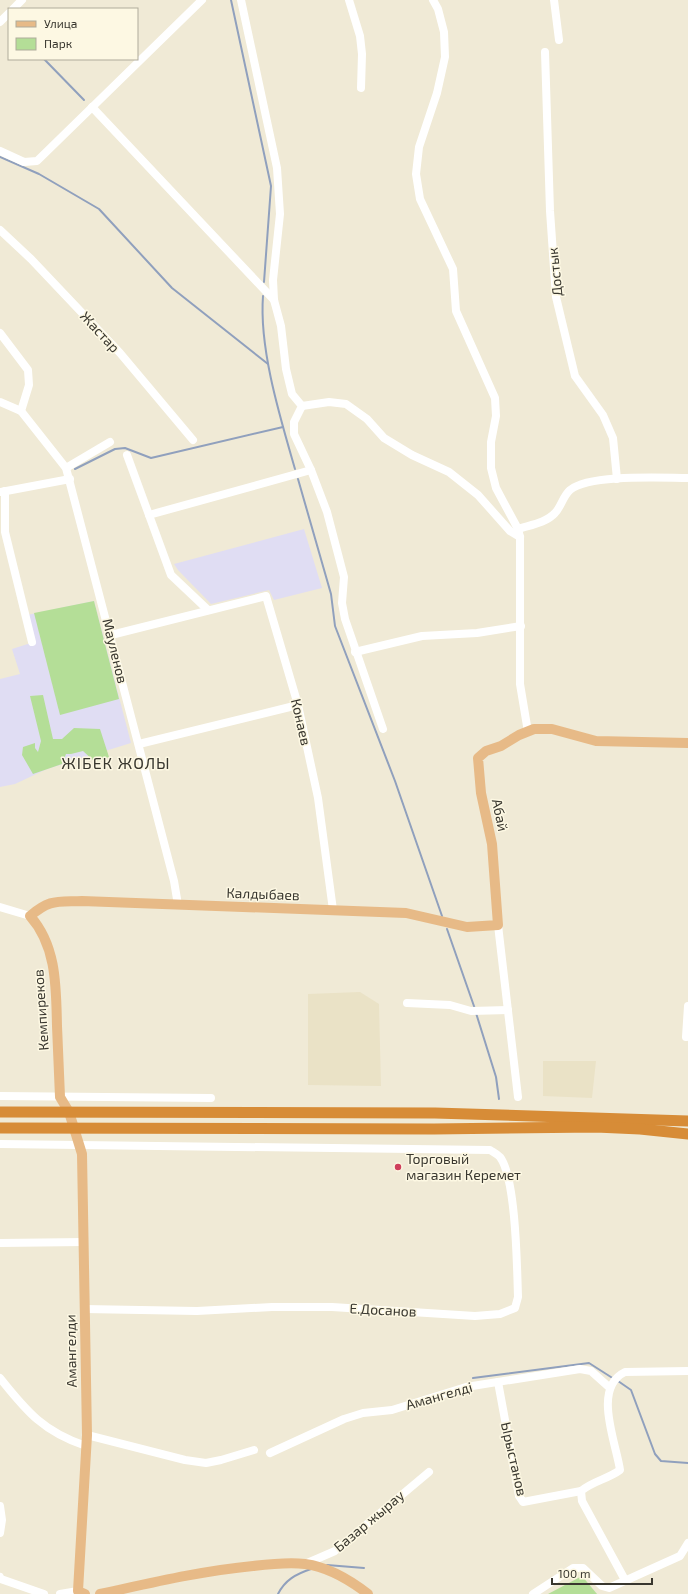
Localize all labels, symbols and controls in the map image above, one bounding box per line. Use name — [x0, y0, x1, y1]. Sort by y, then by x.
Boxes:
legend — [8, 8, 138, 60]
text: Улица — [44, 16, 77, 30]
text: Парк — [44, 36, 73, 50]
street label: Достык — [543, 246, 566, 297]
street label: Жастар — [77, 308, 124, 356]
street label: Мауленов — [99, 617, 132, 685]
street label: Конаев — [288, 697, 315, 747]
district label: ЖІБЕК ЖОЛЫ — [61, 753, 171, 772]
street label: Абай — [489, 797, 512, 833]
street label: Калдыбаев — [226, 884, 300, 903]
street label: Кемпиреков — [29, 969, 52, 1051]
place label: Торговый магазин Керемет — [406, 1150, 521, 1183]
marker: Торговый магазин Керемет — [393, 1162, 403, 1172]
street label: Е.Досанов — [349, 1299, 417, 1320]
street label: Амангелди — [61, 1314, 80, 1388]
street label: Амангелді — [404, 1378, 474, 1413]
street label: Ырыстанов — [498, 1420, 531, 1498]
street label: Базар жырау — [330, 1486, 408, 1555]
scale bar — [552, 1560, 652, 1586]
text: 100 m — [558, 1566, 590, 1580]

